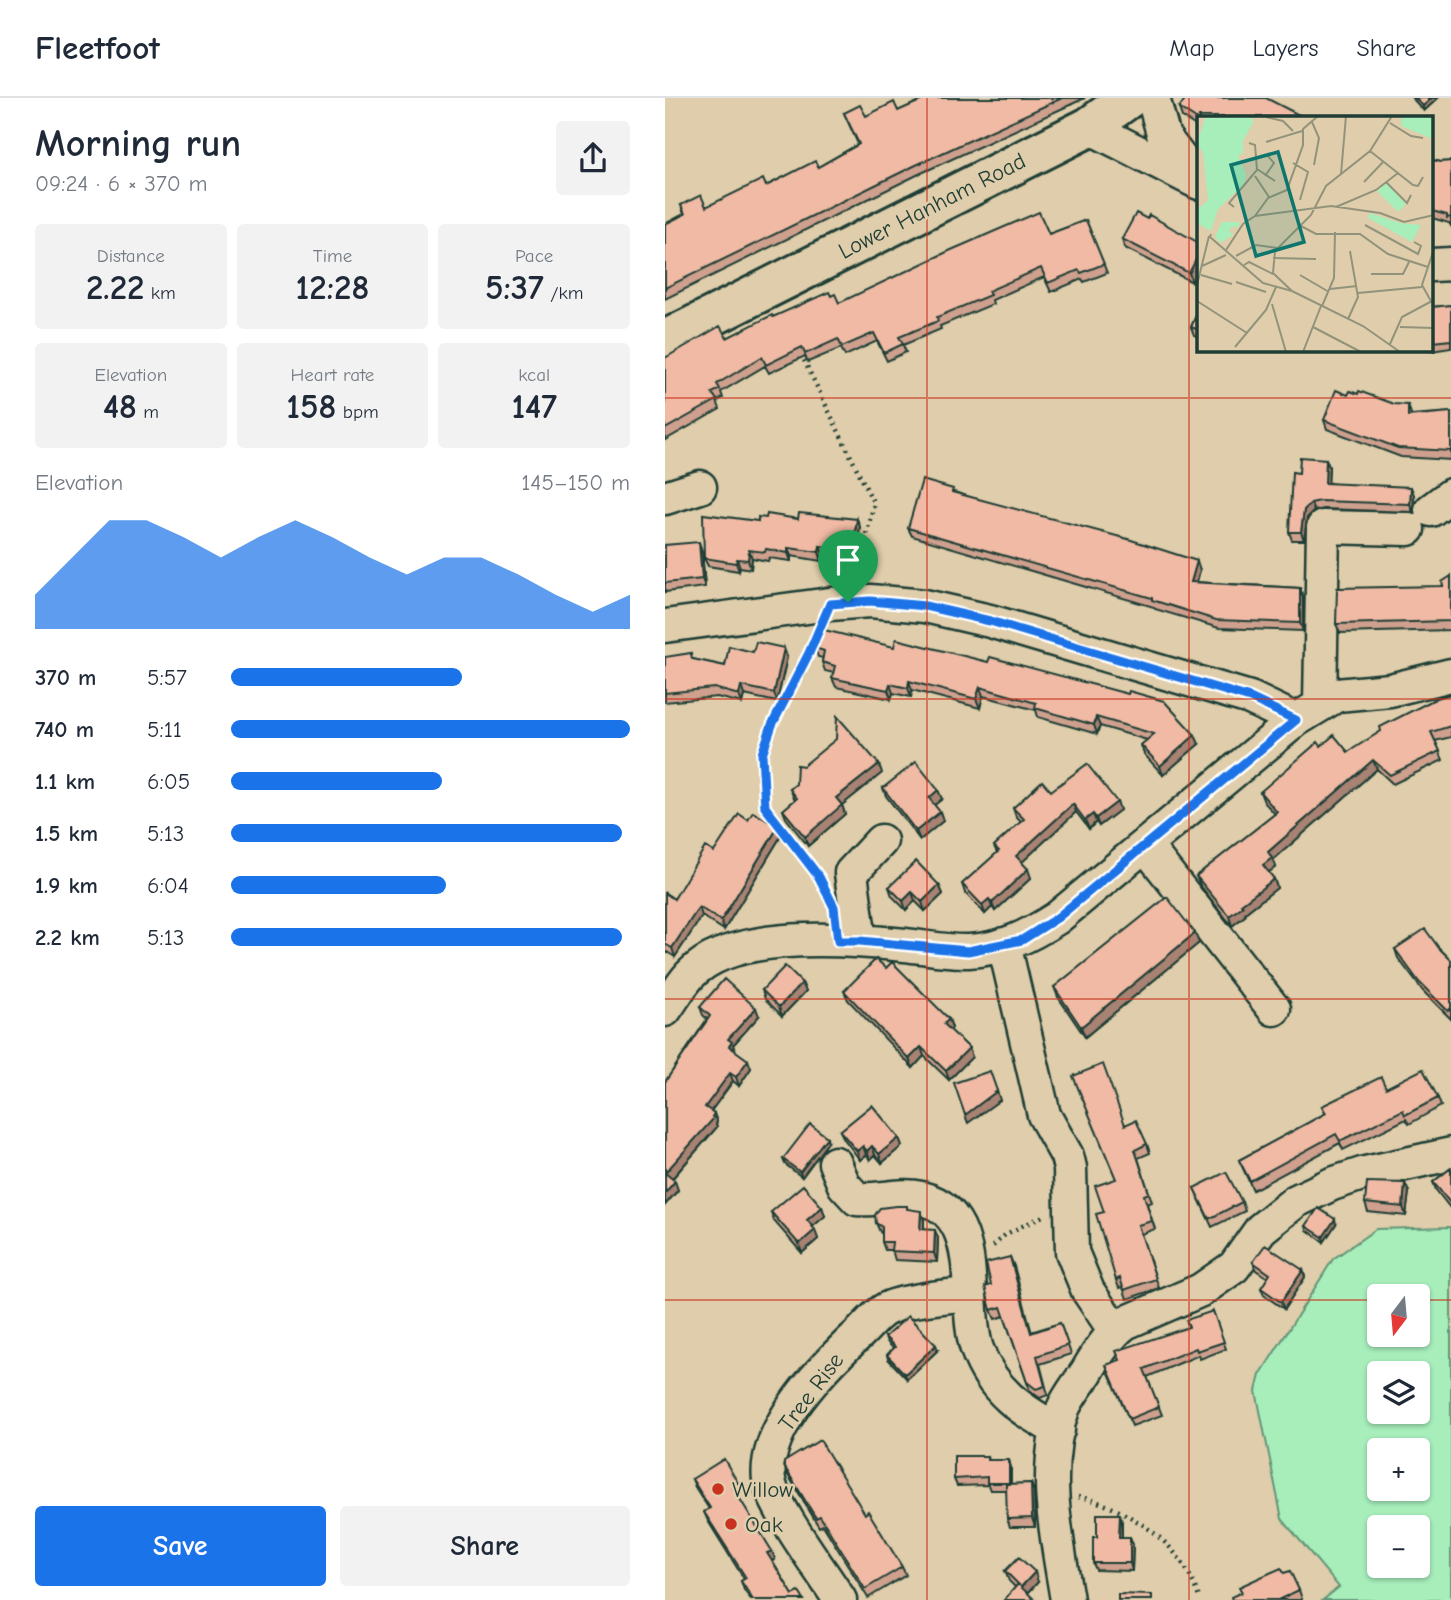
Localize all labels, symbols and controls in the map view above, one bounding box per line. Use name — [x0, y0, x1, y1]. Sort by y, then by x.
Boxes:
text: Fleetfoot — [35, 29, 160, 67]
text: Map — [1169, 34, 1215, 62]
text: Layers — [1253, 34, 1318, 62]
text: Share — [1356, 34, 1416, 62]
inset map — [1197, 116, 1433, 352]
button: share — [556, 121, 630, 195]
text: Morning run — [35, 122, 241, 166]
street label: Lower Hanham Road — [834, 147, 1030, 265]
text: 09:24 · 6 × 370 m — [35, 170, 208, 197]
text: Distance — [97, 245, 165, 267]
text: Time — [313, 245, 352, 267]
text: Pace — [515, 245, 553, 267]
text: 2.22 — [86, 267, 145, 308]
text: 12:28 — [296, 267, 369, 308]
text: 5:37 — [485, 267, 544, 308]
text: km — [145, 282, 176, 304]
text: /km — [544, 282, 583, 304]
text: Elevation — [94, 364, 167, 386]
text: Heart rate — [291, 364, 374, 386]
text: kcal — [518, 364, 550, 386]
text: 48 — [103, 386, 137, 427]
text: 158 — [286, 386, 336, 427]
text: 147 — [511, 386, 557, 427]
text: m — [137, 401, 159, 423]
text: bpm — [336, 401, 379, 423]
text: Elevation — [35, 469, 123, 496]
text: 145–150 m — [521, 469, 630, 496]
pin — [818, 530, 878, 602]
icon: arrive — [829, 541, 867, 579]
text: 370 m — [35, 664, 96, 691]
text: 5:57 — [147, 664, 187, 691]
text: 740 m — [35, 716, 94, 743]
text: 5:11 — [147, 716, 182, 743]
text: 1.1 km — [35, 768, 95, 795]
text: 6:05 — [147, 768, 190, 795]
text: 1.5 km — [35, 820, 98, 847]
text: 5:13 — [147, 820, 184, 847]
text: 1.9 km — [35, 872, 98, 899]
text: 6:04 — [147, 872, 189, 899]
text: 2.2 km — [35, 924, 100, 951]
text: 5:13 — [147, 924, 184, 951]
north arrow — [1367, 1284, 1430, 1348]
map controls — [1367, 1284, 1430, 1578]
street label: Tree Rise — [773, 1347, 849, 1437]
button: layers — [1367, 1361, 1430, 1424]
button: + — [1367, 1438, 1430, 1501]
place label: Willow — [732, 1476, 793, 1503]
marker: Willow — [710, 1481, 726, 1497]
button: Save — [35, 1506, 326, 1586]
button: Share — [340, 1506, 630, 1586]
place label: Oak — [745, 1511, 783, 1538]
button: − — [1367, 1515, 1430, 1578]
marker: Oak — [723, 1516, 739, 1532]

